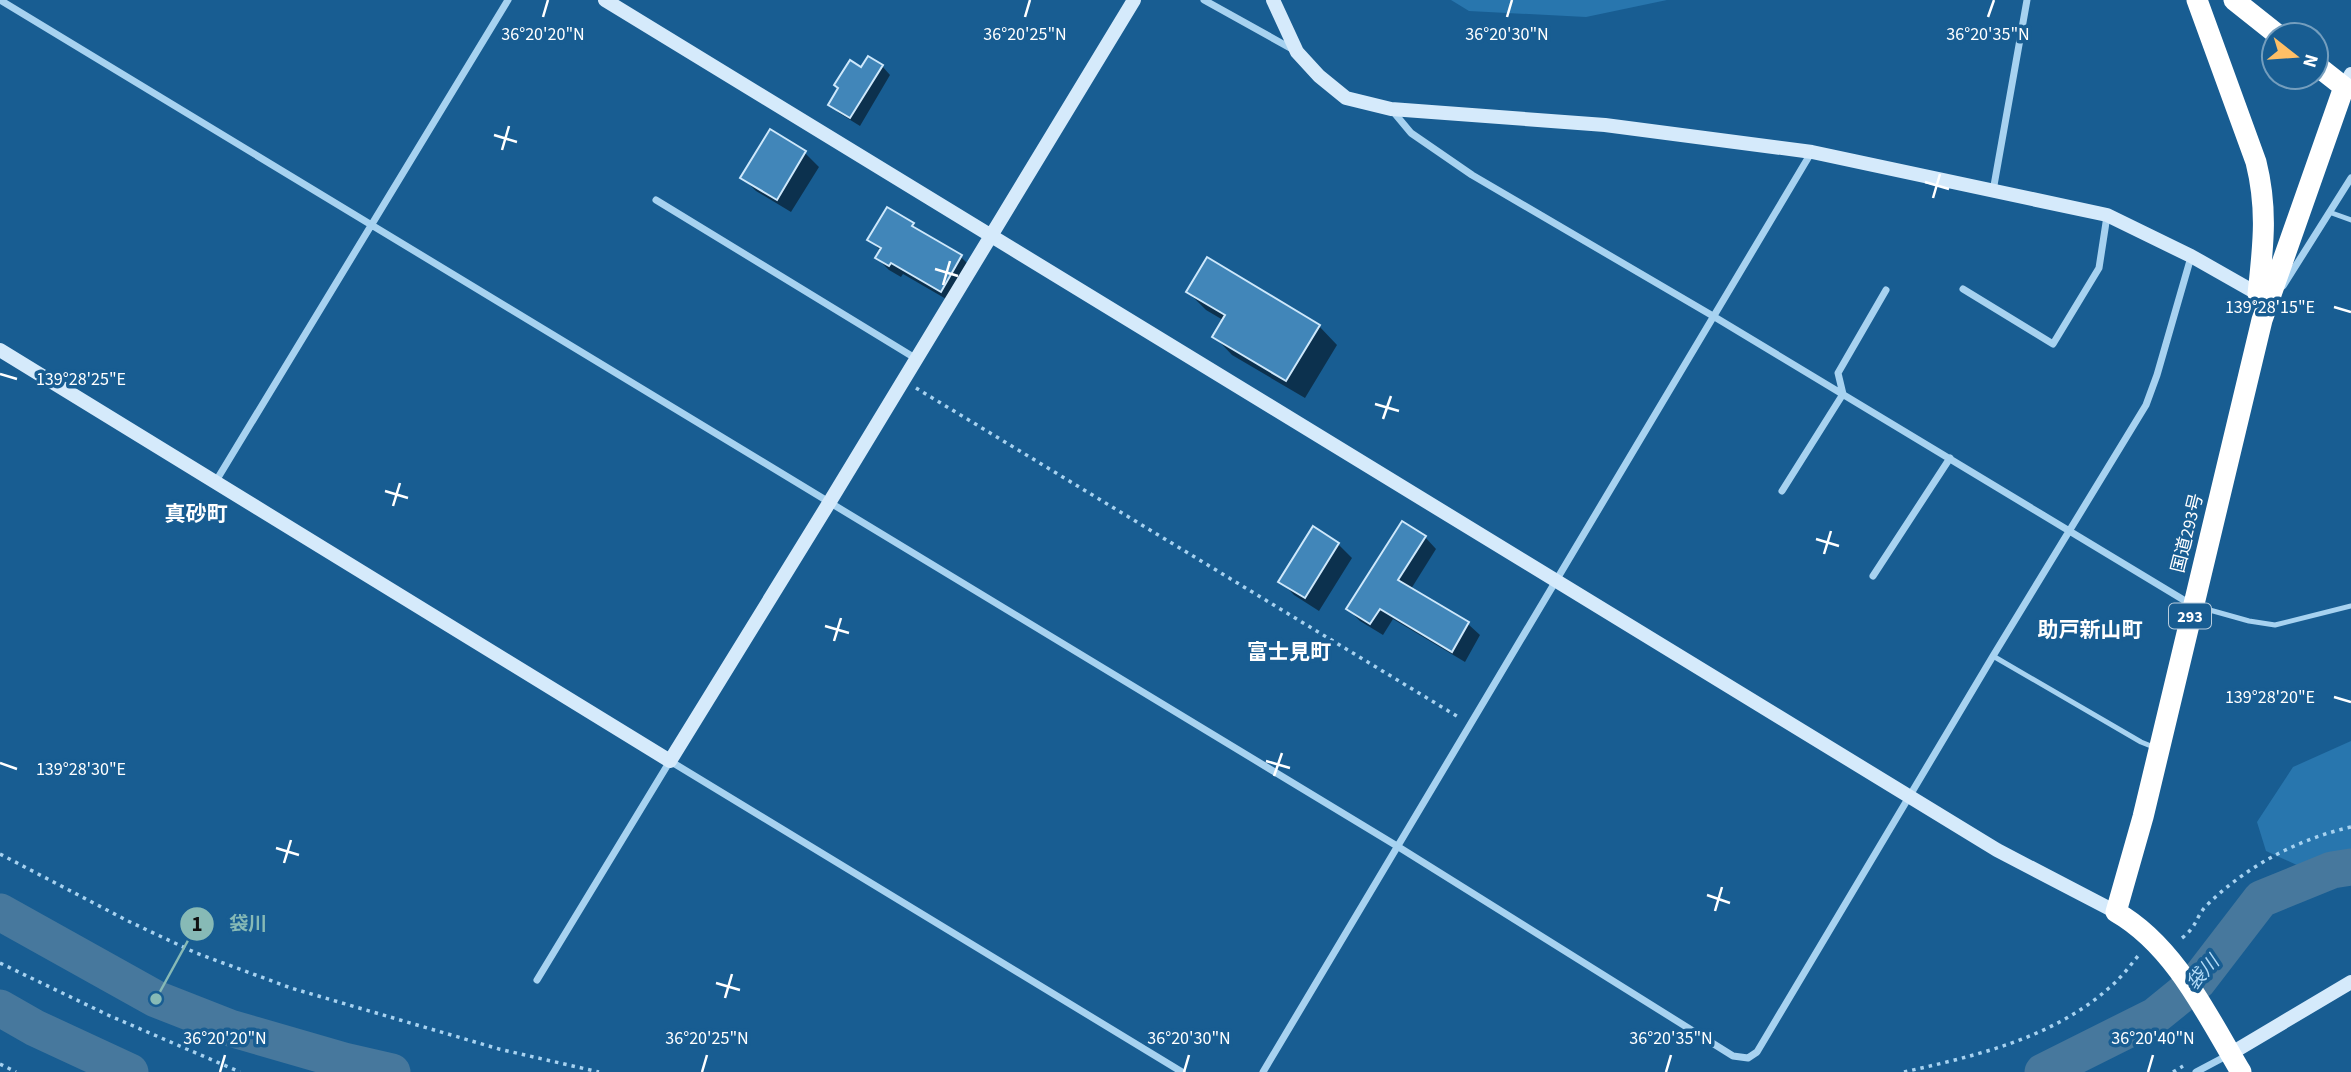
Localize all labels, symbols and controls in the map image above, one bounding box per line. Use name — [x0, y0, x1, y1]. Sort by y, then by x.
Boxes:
north arrow — [2260, 21, 2330, 91]
text: 36°20'20"N — [501, 22, 585, 47]
text: 36°20'25"N — [983, 22, 1067, 47]
text: 36°20'30"N — [1465, 22, 1549, 47]
text: 36°20'35"N — [1946, 22, 2030, 47]
text: N — [2295, 51, 2325, 71]
text: 139°28'15"E — [2225, 295, 2315, 320]
text: 139°28'25"E — [36, 367, 126, 392]
street label: 国道293号 — [2166, 491, 2209, 575]
district label: 真砂町 — [165, 499, 228, 529]
road number: 293 — [2169, 604, 2211, 628]
district label: 助戸新山町 — [2038, 615, 2143, 645]
district label: 富士見町 — [1247, 637, 1331, 667]
text: 139°28'20"E — [2225, 685, 2315, 710]
text: 139°28'30"E — [36, 757, 126, 782]
callout: 袋川 — [180, 904, 281, 944]
text: 1 — [191, 909, 203, 939]
text: 袋川 — [229, 911, 267, 938]
water label: 袋川 — [2180, 948, 2227, 996]
text: 36°20'20"N — [183, 1026, 267, 1051]
text: 36°20'25"N — [665, 1026, 749, 1051]
text: 36°20'30"N — [1147, 1026, 1231, 1051]
text: 36°20'35"N — [1629, 1026, 1713, 1051]
text: 36°20'40"N — [2111, 1026, 2195, 1051]

